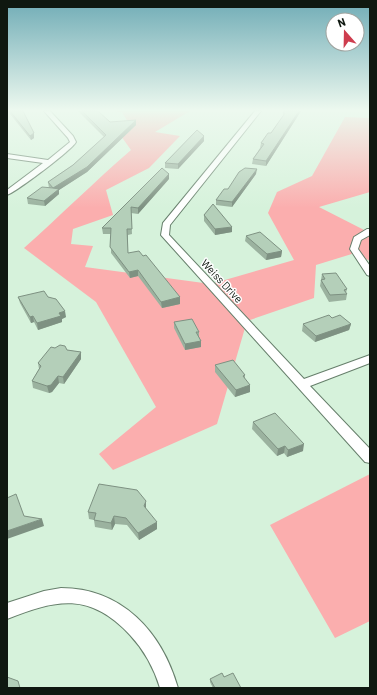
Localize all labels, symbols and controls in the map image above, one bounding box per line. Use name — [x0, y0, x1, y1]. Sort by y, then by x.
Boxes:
north arrow — [325, 12, 365, 52]
text: N — [336, 15, 347, 29]
street label: Weiss Drive — [199, 256, 246, 305]

